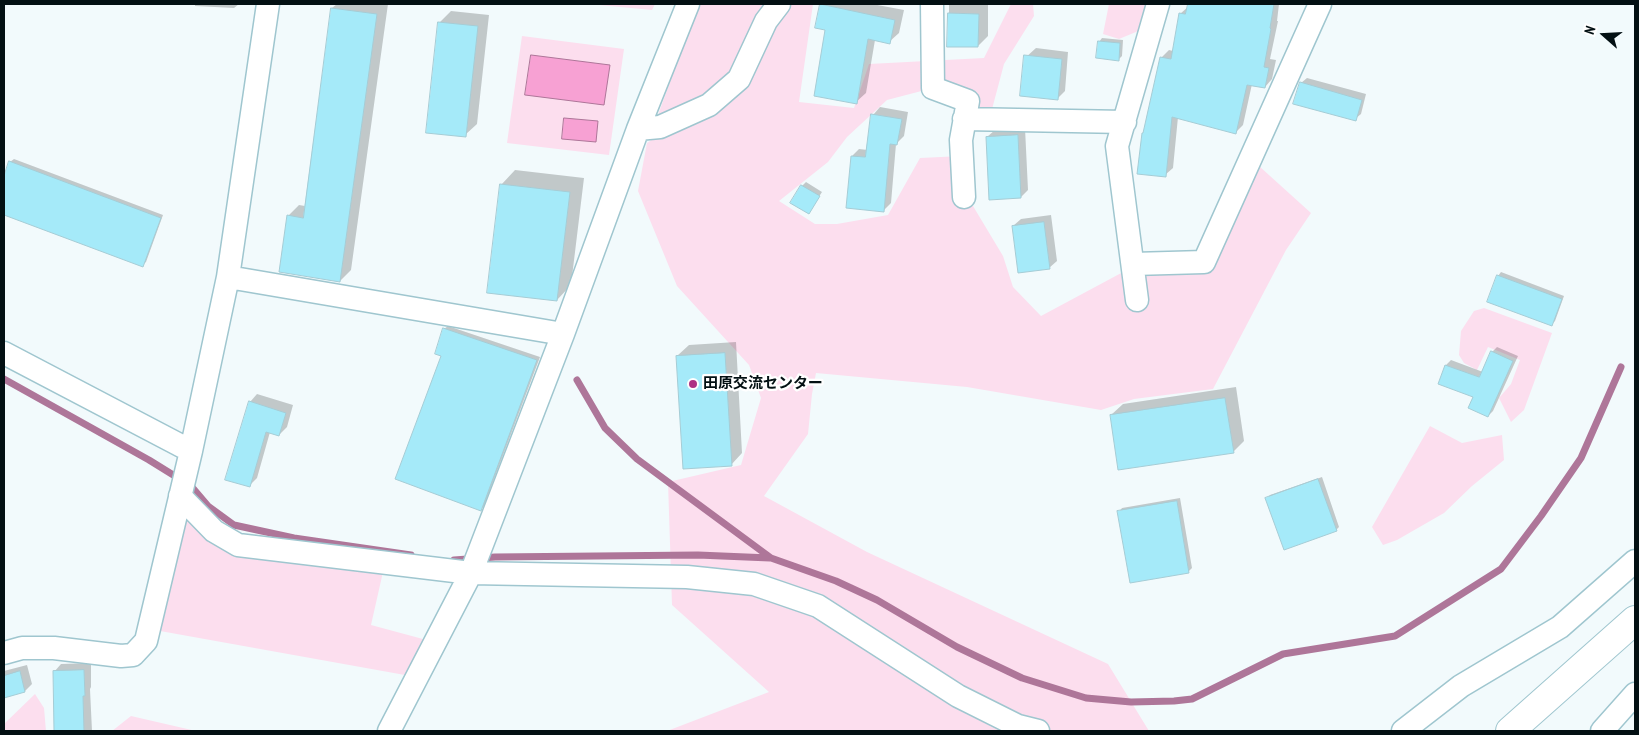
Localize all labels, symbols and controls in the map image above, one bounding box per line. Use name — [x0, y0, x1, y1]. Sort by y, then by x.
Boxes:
north arrow — [1579, 10, 1629, 60]
text: N — [1580, 24, 1600, 37]
place label: 田原交流センター — [703, 375, 823, 393]
marker: 田原交流センター — [687, 378, 699, 390]

